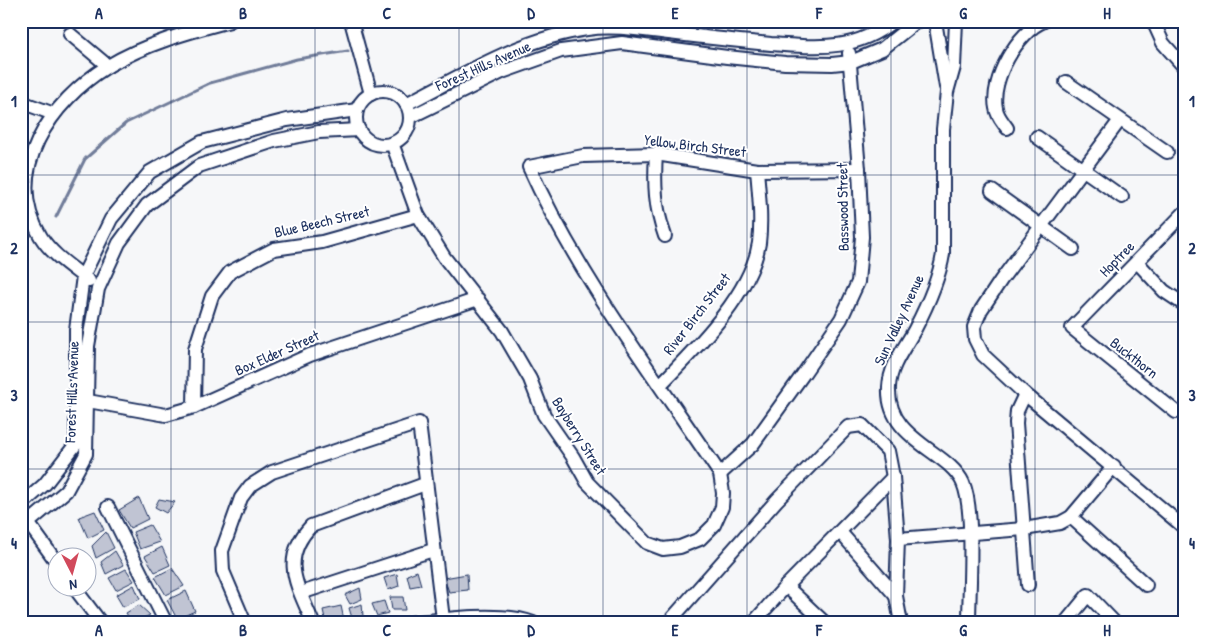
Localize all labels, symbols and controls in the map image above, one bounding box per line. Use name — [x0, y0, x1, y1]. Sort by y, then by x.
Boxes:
text: A — [95, 2, 103, 24]
text: B — [239, 2, 247, 24]
text: C — [383, 2, 392, 24]
text: D — [527, 2, 535, 24]
text: E — [671, 2, 679, 24]
text: F — [815, 2, 823, 24]
text: G — [959, 2, 967, 24]
text: H — [1103, 2, 1111, 24]
street label: Forest Hills Avenue — [431, 35, 534, 96]
text: 1 — [11, 90, 17, 112]
text: 1 — [1189, 90, 1195, 112]
street label: Yellow Birch Street — [643, 129, 748, 162]
street label: Basswood Street — [831, 162, 854, 251]
street label: Blue Beech Street — [272, 200, 372, 243]
street label: Hoptree — [1094, 236, 1139, 281]
text: 2 — [10, 237, 18, 259]
text: 2 — [1188, 237, 1196, 259]
street label: River Birch Street — [658, 268, 736, 359]
street label: Sun Valley Avenue — [868, 271, 929, 369]
street label: Box Elder Street — [231, 324, 323, 381]
street label: Buckthorn — [1106, 332, 1163, 383]
street label: Forest Hills Avenue — [59, 341, 84, 444]
text: 3 — [10, 384, 18, 406]
text: 3 — [1188, 384, 1196, 406]
street label: Bayberry Street — [547, 393, 612, 479]
text: 4 — [11, 532, 17, 554]
text: 4 — [1189, 532, 1195, 554]
north arrow — [48, 546, 98, 596]
text: N — [68, 576, 78, 595]
text: A — [95, 619, 103, 641]
text: B — [239, 619, 247, 641]
text: C — [383, 619, 392, 641]
text: D — [527, 619, 535, 641]
text: E — [671, 619, 679, 641]
text: F — [815, 619, 823, 641]
text: G — [959, 619, 967, 641]
text: H — [1103, 619, 1111, 641]

